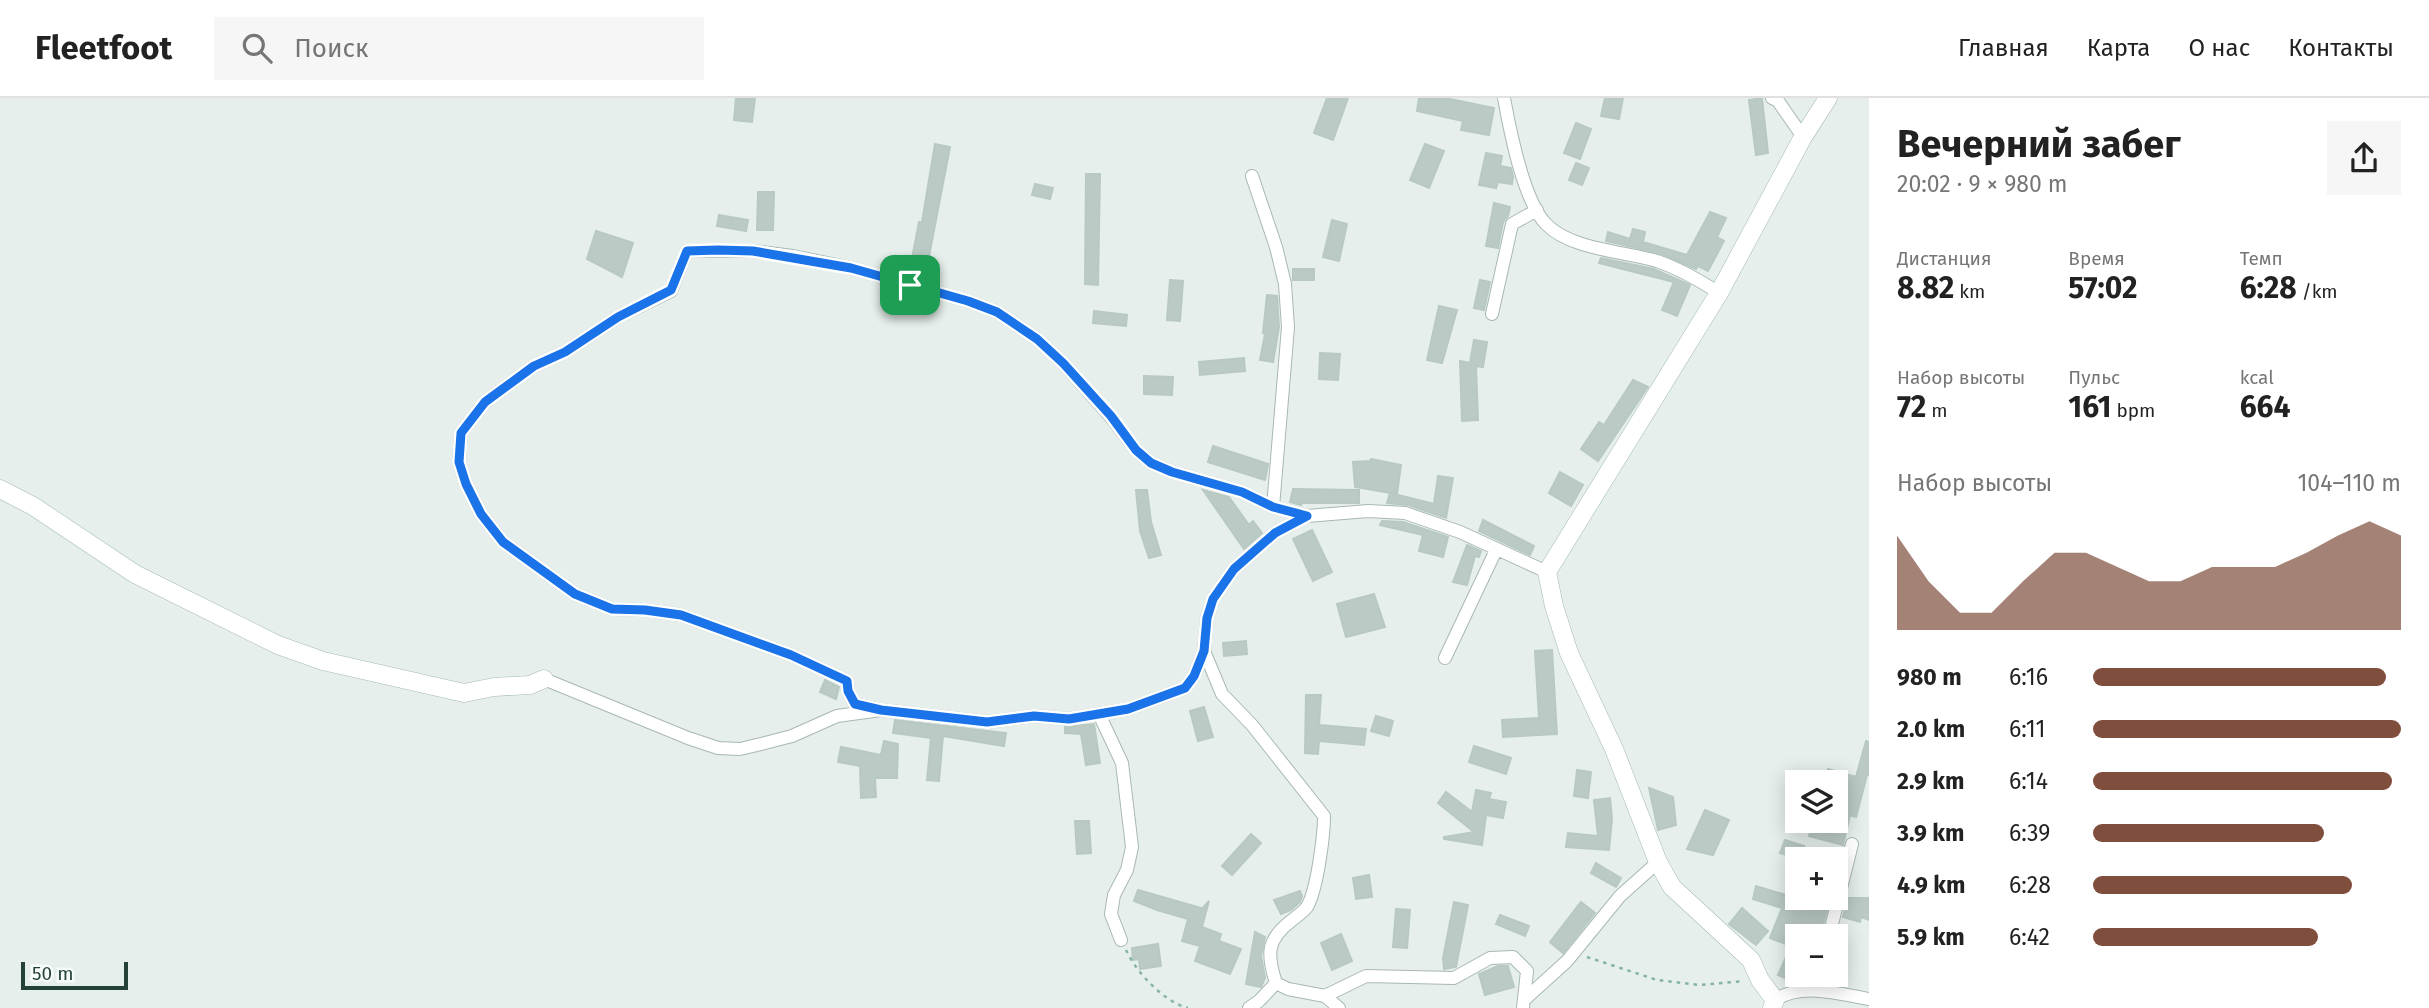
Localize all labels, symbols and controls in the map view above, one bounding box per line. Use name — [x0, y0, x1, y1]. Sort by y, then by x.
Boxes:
search box — [214, 17, 704, 80]
text: Fleetfoot — [35, 28, 172, 68]
icon: search — [238, 29, 276, 67]
text: Поиск — [294, 33, 369, 64]
text: Главная — [1958, 34, 2049, 62]
text: Карта — [2087, 34, 2150, 62]
text: О нас — [2188, 34, 2250, 62]
text: Контакты — [2288, 34, 2394, 62]
text: Вечерний забег — [1897, 121, 2181, 167]
button: share — [2327, 121, 2401, 195]
text: 20:02 · 9 × 980 m — [1897, 170, 2068, 198]
text: Дистанция — [1897, 247, 1992, 270]
text: Время — [2068, 247, 2125, 270]
text: Темп — [2240, 247, 2283, 270]
pin — [880, 255, 940, 315]
icon: arrive — [891, 266, 929, 304]
text: 8.82 — [1897, 270, 1954, 306]
text: 57:02 — [2068, 270, 2138, 306]
text: 6:28 — [2240, 270, 2297, 306]
text: km — [1954, 280, 1985, 303]
text: /km — [2297, 280, 2338, 303]
text: Набор высоты — [1897, 366, 2025, 389]
text: Пульс — [2068, 366, 2120, 389]
text: kcal — [2240, 366, 2274, 389]
text: 72 — [1897, 389, 1926, 425]
text: 161 — [2068, 389, 2111, 425]
text: 664 — [2240, 389, 2290, 425]
text: m — [1926, 399, 1948, 422]
text: bpm — [2111, 399, 2155, 422]
text: Набор высоты — [1897, 469, 2052, 497]
text: 104–110 m — [2297, 469, 2401, 497]
text: 980 m — [1897, 663, 1962, 691]
text: 6:16 — [2009, 663, 2048, 691]
text: 2.0 km — [1897, 715, 1965, 743]
text: 6:11 — [2009, 715, 2045, 743]
text: 2.9 km — [1897, 767, 1964, 795]
text: 6:14 — [2009, 767, 2048, 795]
map controls — [1785, 770, 1848, 987]
button: layers — [1785, 770, 1848, 833]
text: 3.9 km — [1897, 819, 1964, 847]
text: 6:39 — [2009, 819, 2050, 847]
button: + — [1785, 847, 1848, 910]
text: 4.9 km — [1897, 871, 1965, 899]
text: 6:28 — [2009, 871, 2051, 899]
text: 5.9 km — [1897, 923, 1965, 951]
text: 6:42 — [2009, 923, 2050, 951]
button: − — [1785, 924, 1848, 987]
scale bar — [21, 959, 128, 991]
text: 50 m — [32, 962, 73, 985]

